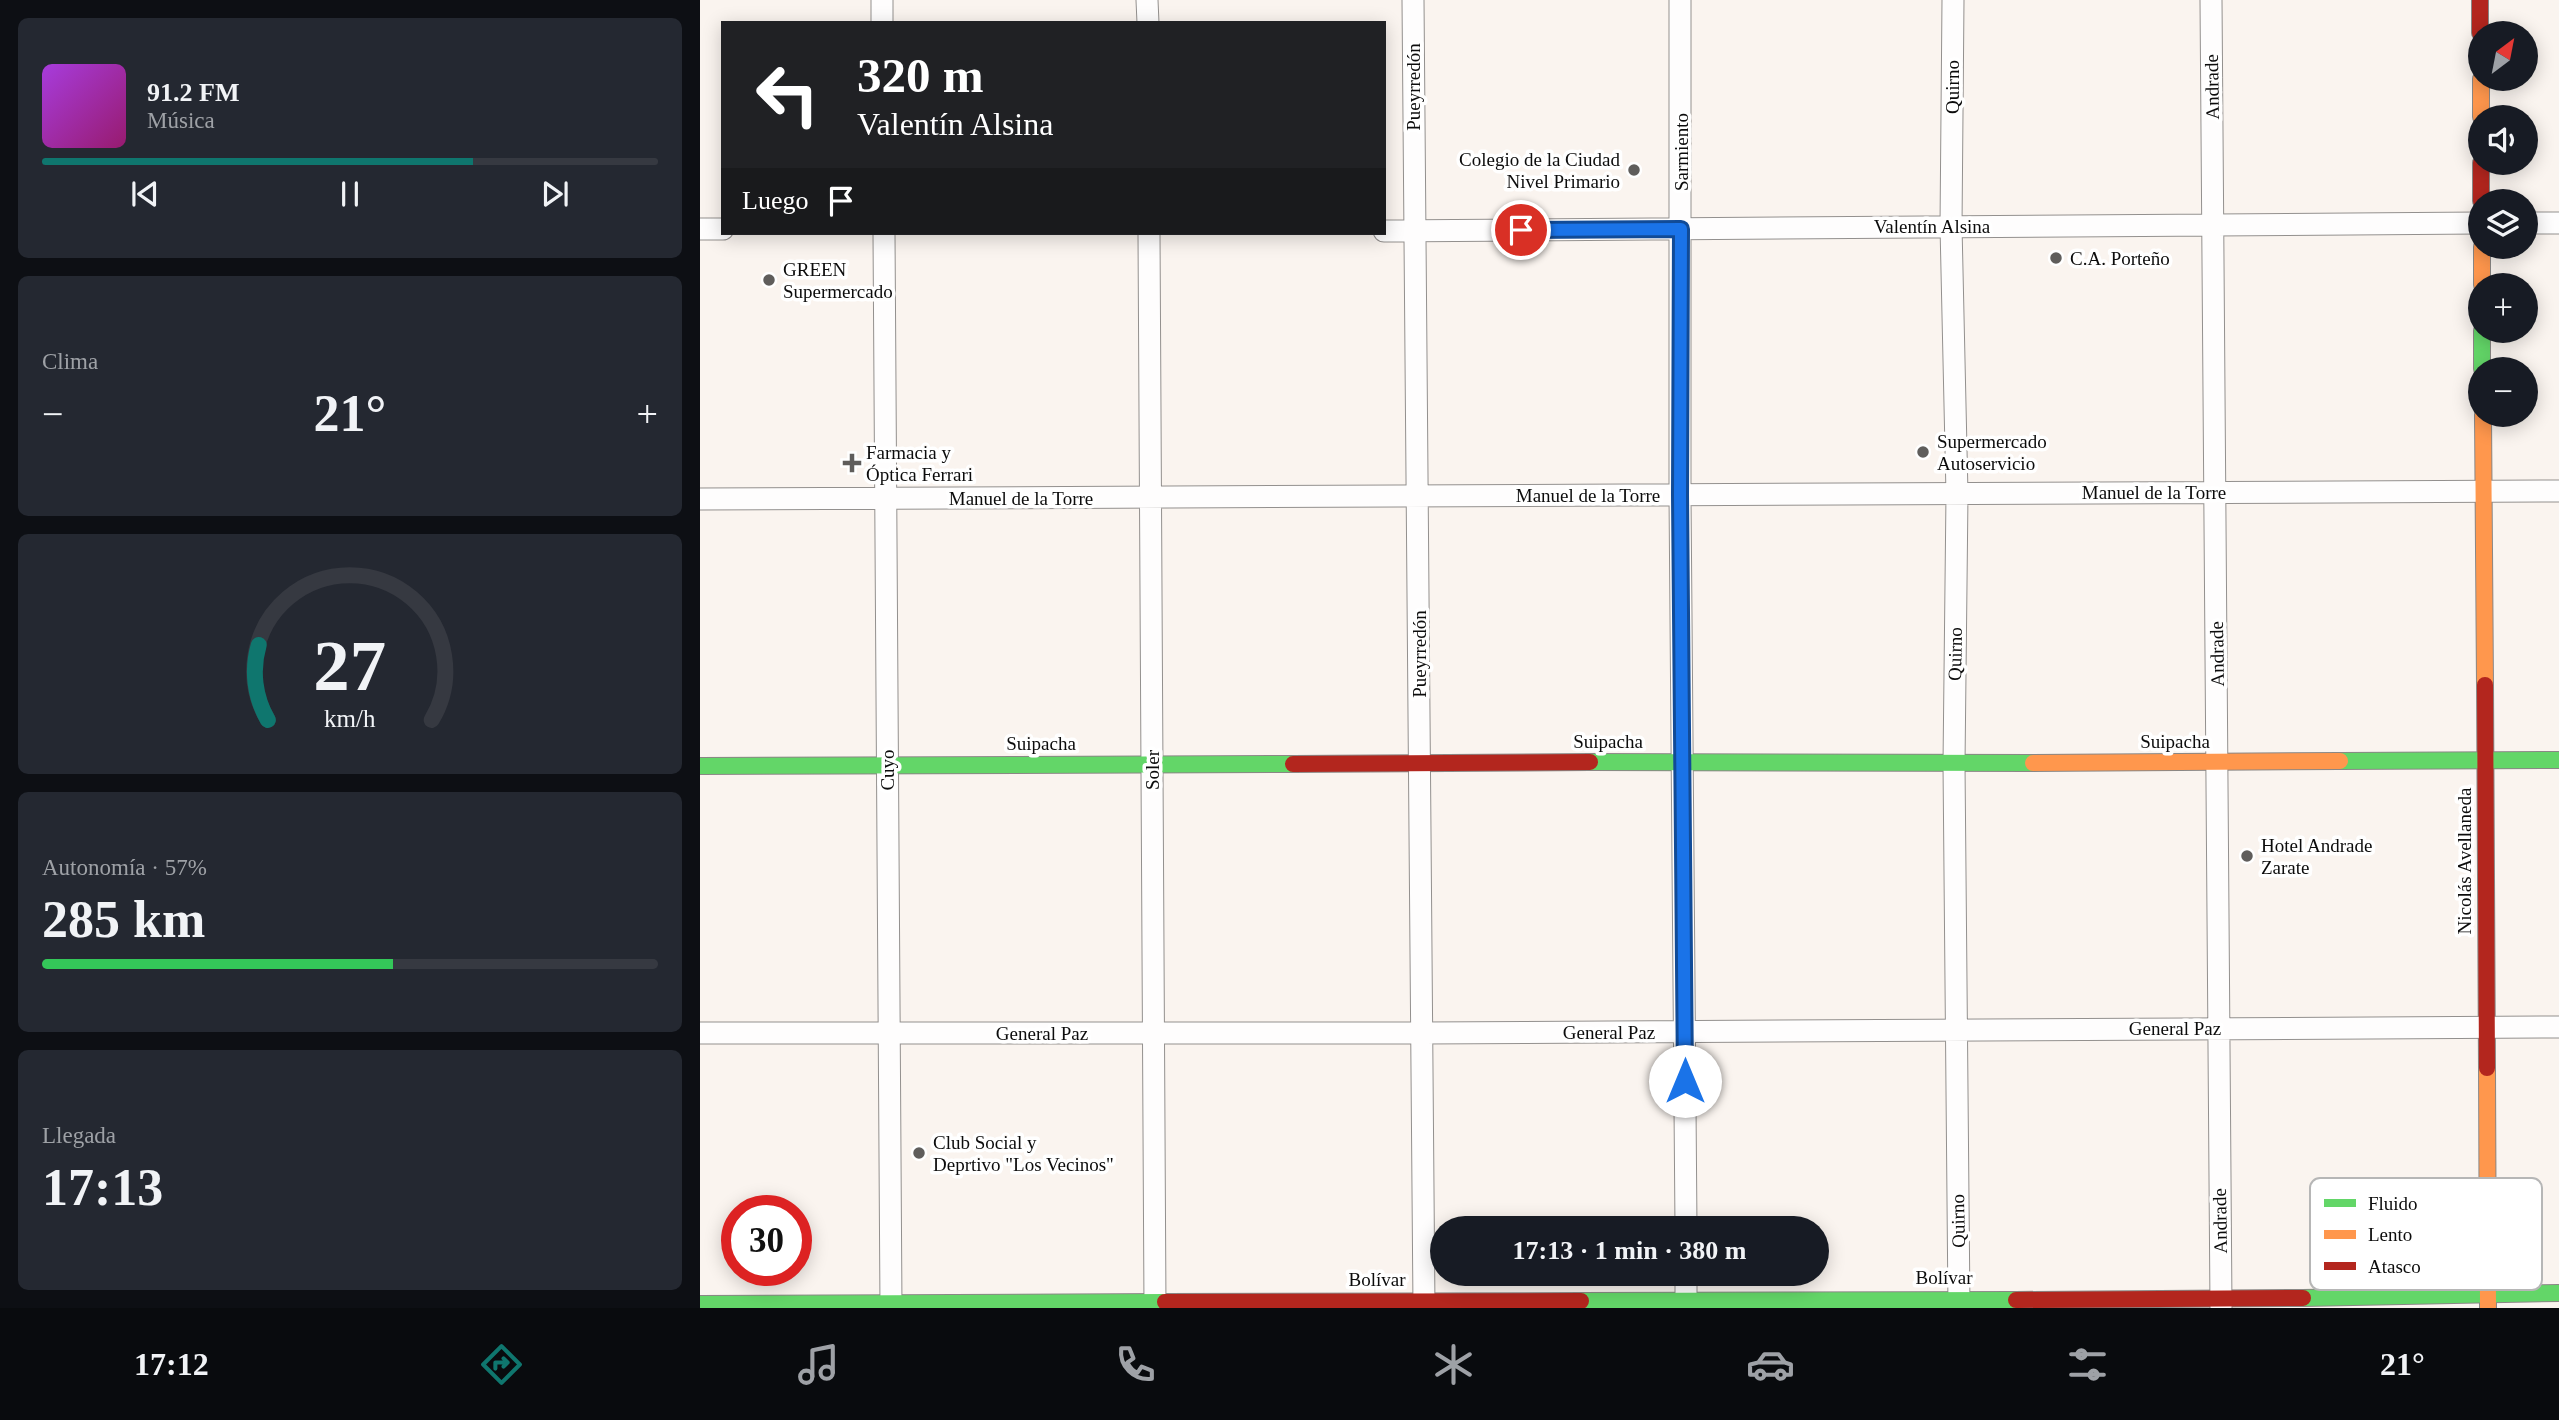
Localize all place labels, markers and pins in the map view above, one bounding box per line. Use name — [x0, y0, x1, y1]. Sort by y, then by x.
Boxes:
place label: Colegio de la Ciudad Nivel Primario — [1459, 149, 1620, 192]
marker: Colegio de la Ciudad Nivel Primario — [1626, 162, 1642, 178]
pin — [1491, 200, 1551, 260]
place label: C.A. Porteño — [2070, 248, 2170, 269]
marker: C.A. Porteño — [2048, 250, 2064, 266]
place label: GREEN Supermercado — [783, 259, 893, 302]
marker: GREEN Supermercado — [761, 272, 777, 288]
place label: Supermercado Autoservicio — [1937, 431, 2047, 474]
place label: Farmacia y Óptica Ferrari — [866, 442, 973, 485]
marker: Supermercado Autoservicio — [1915, 444, 1931, 460]
marker: Farmacia y Óptica Ferrari — [844, 455, 860, 471]
place label: Hotel Andrade Zarate — [2261, 835, 2372, 878]
marker: Hotel Andrade Zarate — [2239, 848, 2255, 864]
place label: Club Social y Deprtivo "Los Vecinos" — [933, 1132, 1114, 1175]
marker: Club Social y Deprtivo "Los Vecinos" — [911, 1145, 927, 1161]

